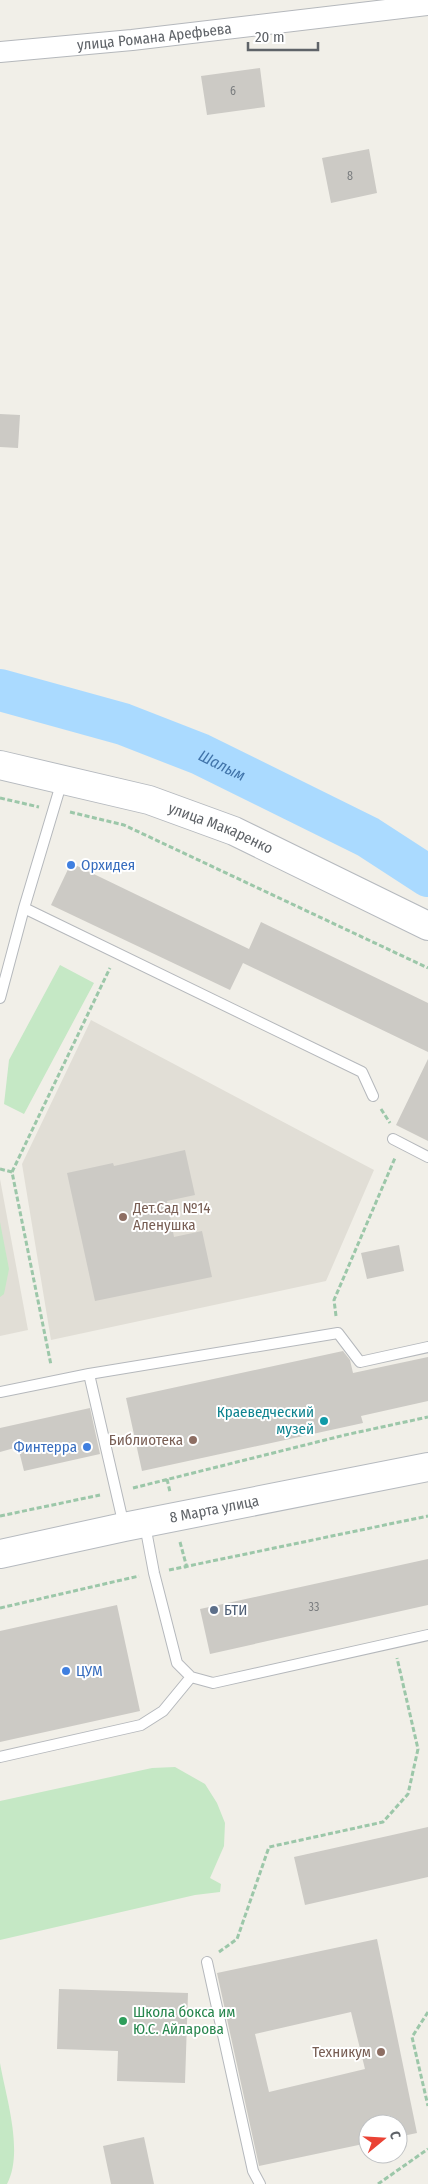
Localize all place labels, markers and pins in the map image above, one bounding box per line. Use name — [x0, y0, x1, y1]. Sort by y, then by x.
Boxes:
place label: Орхидея — [81, 856, 135, 874]
marker: Орхидея — [65, 859, 77, 871]
place label: Дет.Сад №14 Аленушка — [132, 1199, 211, 1234]
marker: Дет.Сад №14 Аленушка — [117, 1211, 129, 1223]
place label: Краеведческий музей — [217, 1403, 314, 1438]
marker: Краеведческий музей — [318, 1415, 330, 1427]
place label: Библиотека — [109, 1431, 183, 1449]
marker: Библиотека — [187, 1434, 199, 1446]
place label: Финтерра — [14, 1438, 77, 1456]
marker: Финтерра — [81, 1441, 93, 1453]
place label: БТИ — [224, 1601, 247, 1619]
marker: БТИ — [208, 1604, 220, 1616]
place label: ЦУМ — [76, 1662, 103, 1680]
marker: ЦУМ — [60, 1665, 72, 1677]
place label: Школа бокса им Ю.С. Айларова — [133, 2003, 235, 2038]
marker: Школа бокса им Ю.С. Айларова — [117, 2015, 129, 2027]
place label: Техникум — [312, 2043, 371, 2061]
marker: Техникум — [375, 2046, 387, 2058]

